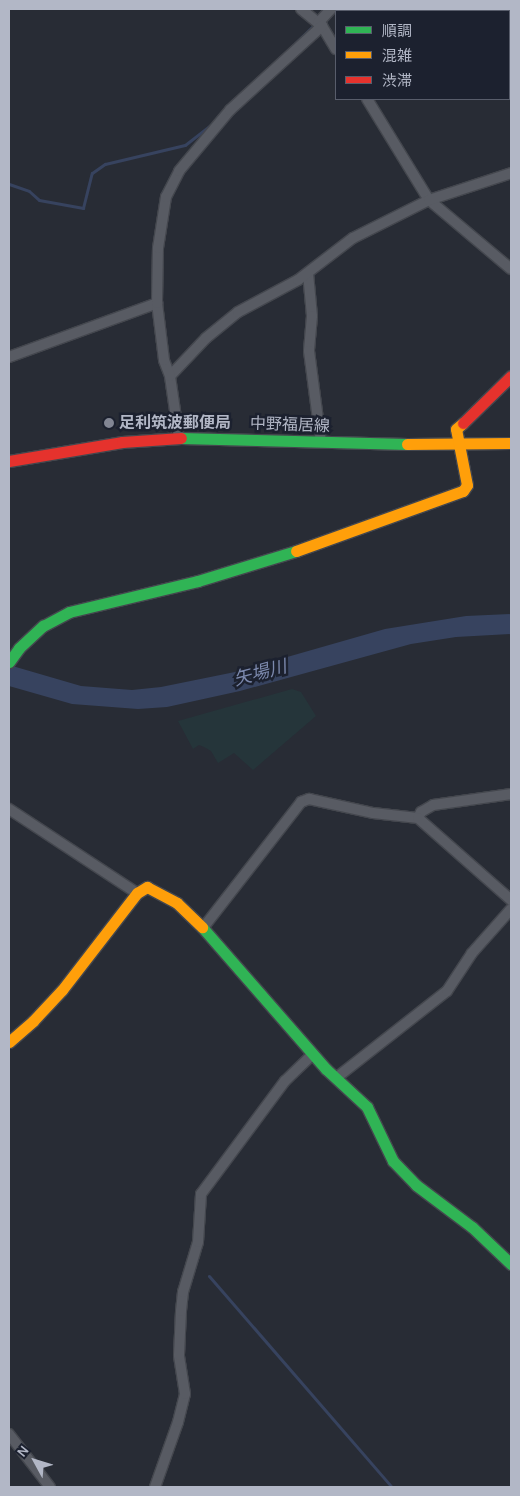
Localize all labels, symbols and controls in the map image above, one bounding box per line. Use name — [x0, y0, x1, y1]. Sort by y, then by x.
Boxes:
legend — [335, 10, 510, 100]
text: 順調 — [382, 22, 412, 40]
text: 混雑 — [382, 47, 412, 65]
text: 渋滞 — [382, 72, 412, 90]
place label: 足利筑波郵便局 — [119, 413, 231, 433]
street label: 中野福居線 — [250, 414, 330, 436]
marker: 足利筑波郵便局 — [103, 417, 115, 429]
water label: 矢場川 — [231, 656, 289, 690]
north arrow — [10, 1436, 60, 1486]
text: N — [13, 1442, 33, 1461]

